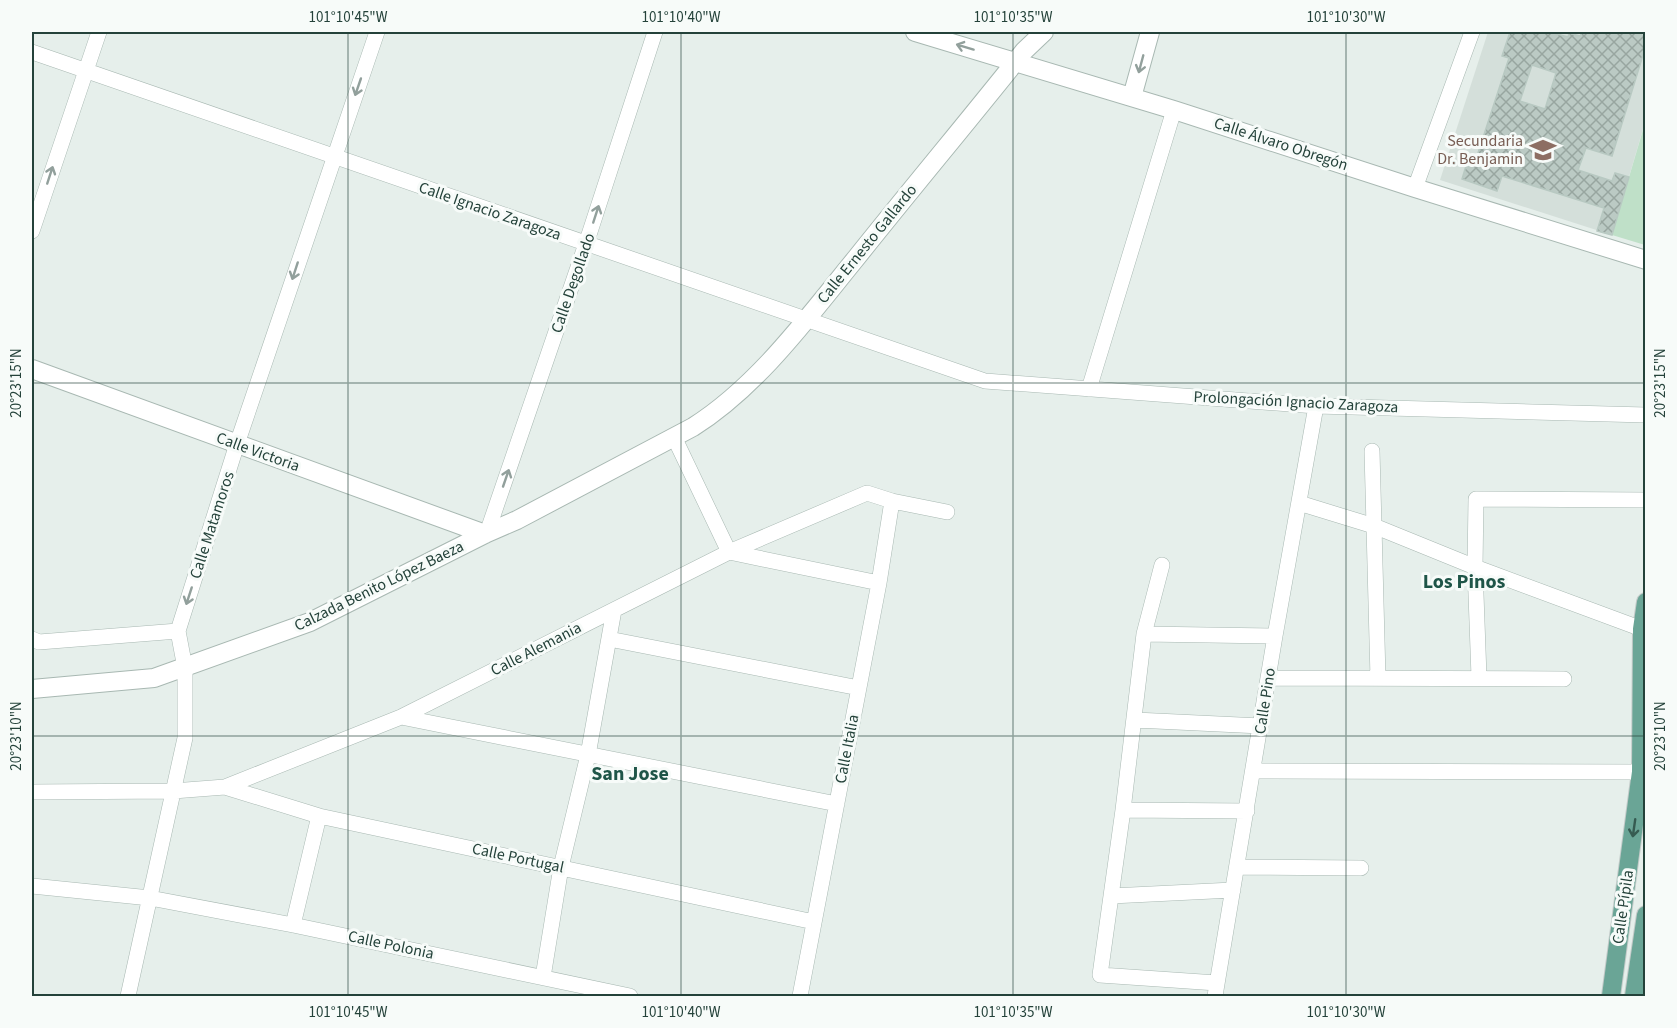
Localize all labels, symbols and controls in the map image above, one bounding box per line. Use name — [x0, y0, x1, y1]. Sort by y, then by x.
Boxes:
text: 101°10'45"W — [308, 7, 388, 28]
text: 101°10'40"W — [641, 7, 721, 28]
text: 101°10'35"W — [973, 7, 1053, 28]
text: 101°10'30"W — [1306, 7, 1386, 28]
one-way arrow — [956, 41, 975, 52]
one-way arrow — [1135, 54, 1146, 73]
one-way arrow — [351, 77, 362, 96]
street label: Calle Álvaro Obregón — [1211, 112, 1351, 176]
place label: Secundaria Dr. Benjamin — [1437, 130, 1523, 170]
school or university icon: Secundaria Dr. Benjamin — [1528, 135, 1558, 165]
one-way arrow — [45, 166, 56, 185]
street label: Calle Ignacio Zaragoza — [416, 176, 564, 246]
street label: Calle Ernesto Gallardo — [812, 180, 922, 308]
one-way arrow — [591, 205, 602, 224]
street label: Calle Degollado — [546, 230, 600, 336]
one-way arrow — [289, 261, 300, 280]
text: 20°23'15"N — [6, 348, 27, 418]
text: 20°23'15"N — [1650, 348, 1671, 418]
street label: Prolongación Ignacio Zaragoza — [1193, 386, 1399, 418]
street label: Calle Victoria — [213, 427, 303, 477]
street label: Calle Matamoros — [184, 468, 240, 582]
one-way arrow — [501, 469, 512, 488]
street label: Calzada Benito López Baeza — [291, 535, 467, 637]
district label: Los Pinos — [1423, 568, 1505, 596]
one-way arrow — [183, 586, 194, 605]
street label: Calle Alemania — [487, 617, 585, 681]
street label: Calle Pino — [1249, 666, 1281, 736]
text: 20°23'10"N — [6, 701, 27, 771]
text: 20°23'10"N — [1650, 701, 1671, 771]
street label: Calle Italia — [830, 713, 864, 785]
district label: San Jose — [591, 760, 669, 788]
one-way arrow — [1628, 817, 1639, 837]
street label: Calle Portugal — [470, 838, 566, 878]
street label: Calle Pípila — [1607, 869, 1639, 945]
street label: Calle Polonia — [346, 925, 436, 965]
text: 101°10'45"W — [308, 1002, 388, 1023]
text: 101°10'40"W — [641, 1002, 721, 1023]
text: 101°10'35"W — [973, 1002, 1053, 1023]
text: 101°10'30"W — [1306, 1002, 1386, 1023]

